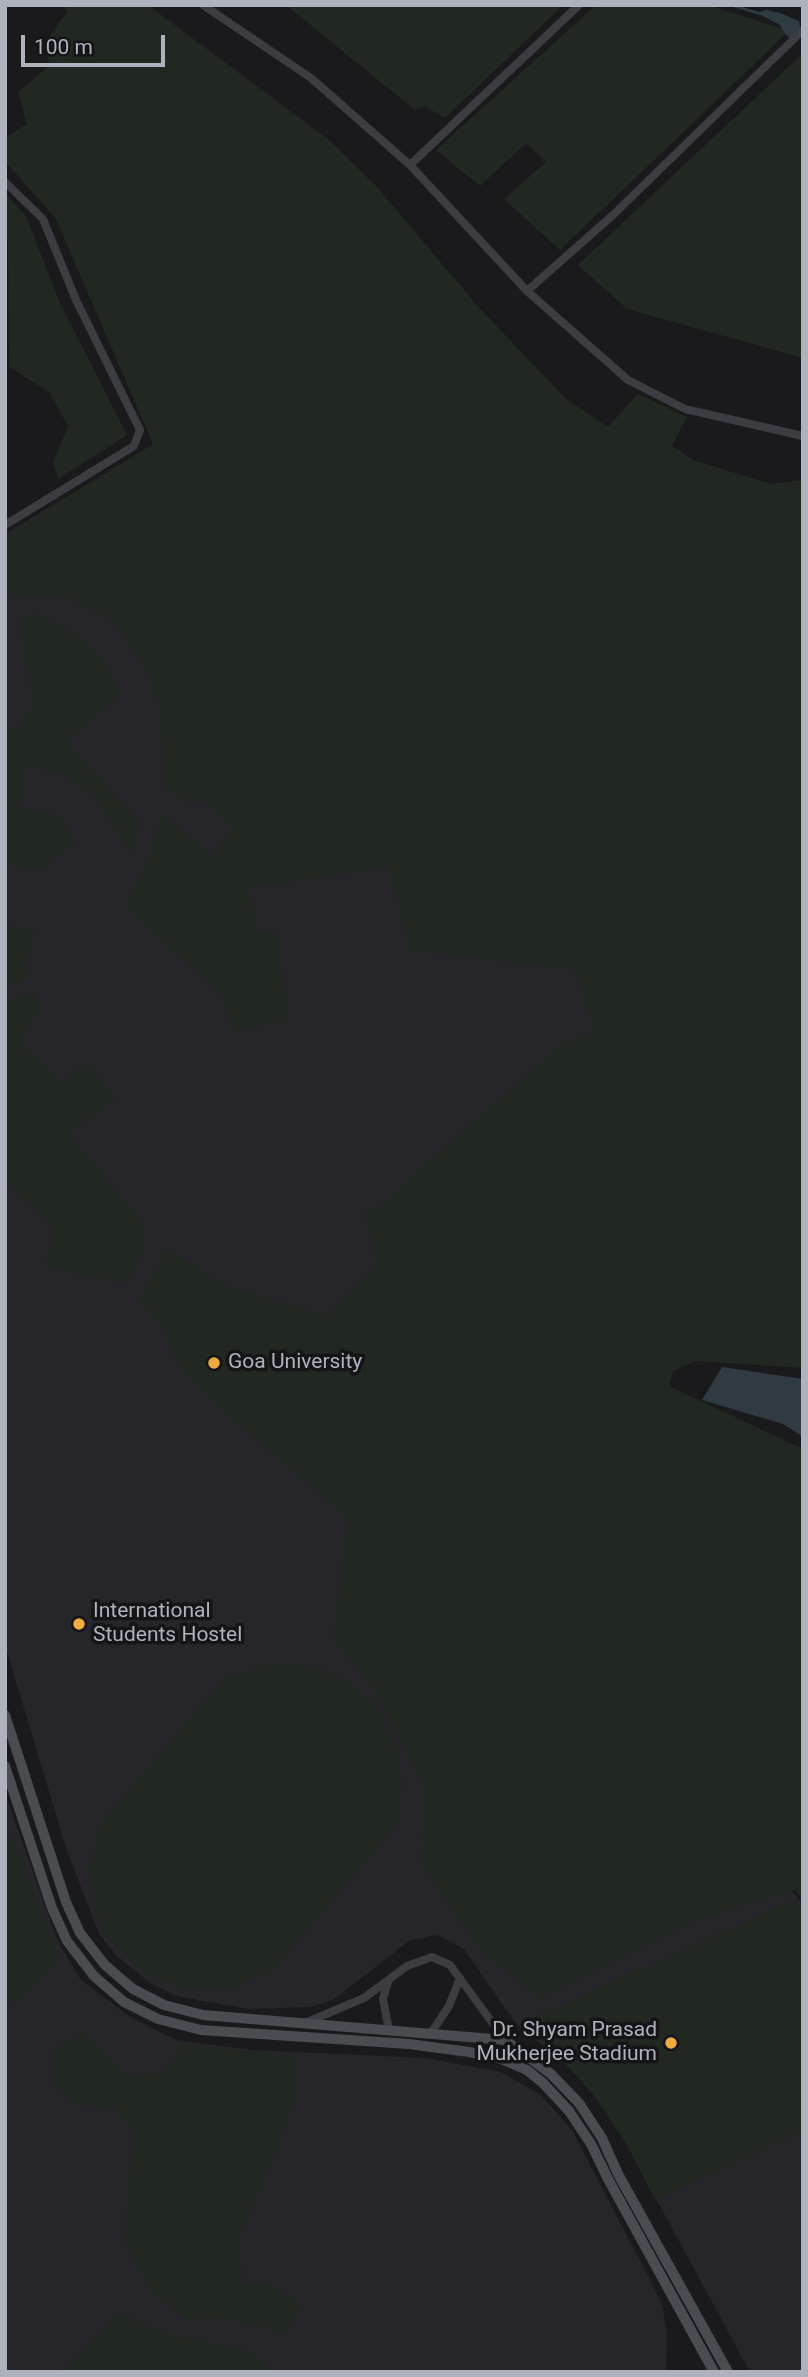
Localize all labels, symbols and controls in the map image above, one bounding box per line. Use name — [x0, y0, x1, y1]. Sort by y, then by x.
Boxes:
scale bar — [24, 21, 168, 65]
text: 100 m — [34, 35, 93, 59]
place label: Goa University — [228, 1350, 362, 1376]
marker: Goa University — [206, 1355, 222, 1371]
place label: International Students Hostel — [93, 1599, 242, 1649]
marker: International Students Hostel — [71, 1616, 87, 1632]
place label: Dr. Shyam Prasad Mukherjee Stadium — [476, 2018, 657, 2068]
marker: Dr. Shyam Prasad Mukherjee Stadium — [663, 2035, 679, 2051]

